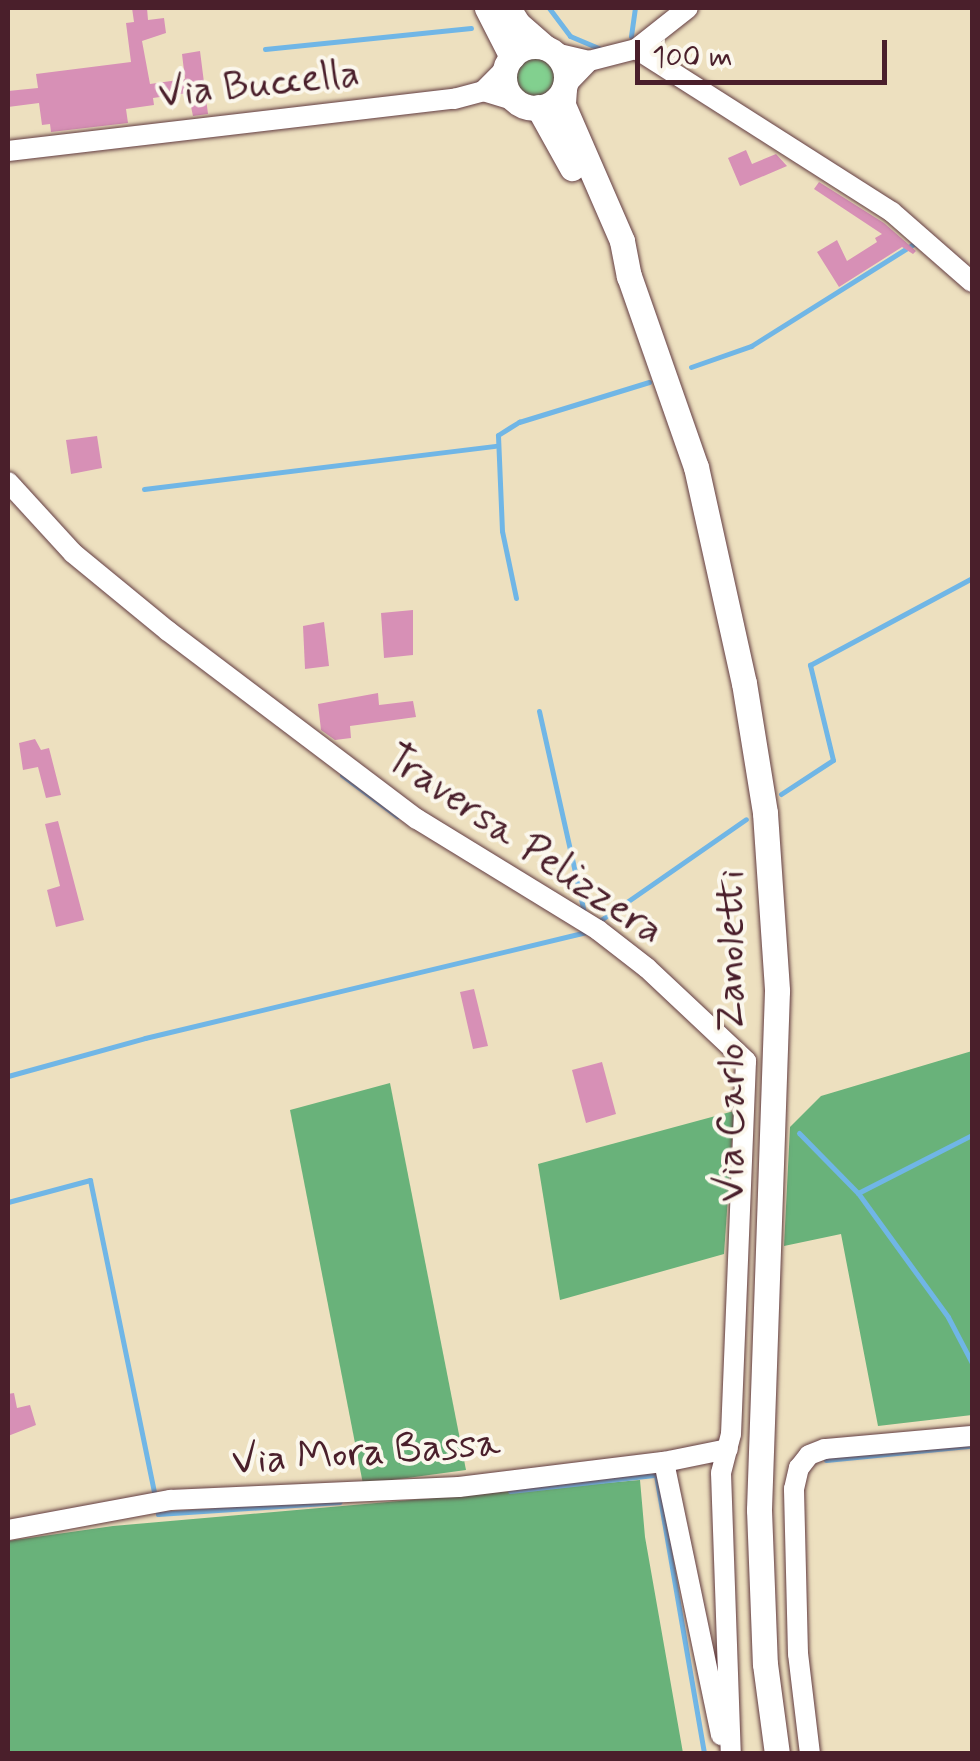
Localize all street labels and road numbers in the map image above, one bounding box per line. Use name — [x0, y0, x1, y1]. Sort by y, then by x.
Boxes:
street label: Via Buccella — [158, 51, 360, 119]
street label: Traversa Pelizzera — [378, 736, 670, 954]
street label: Via Carlo Zanoletti — [708, 871, 756, 1201]
street label: Via Mora Bassa — [234, 1420, 498, 1486]

